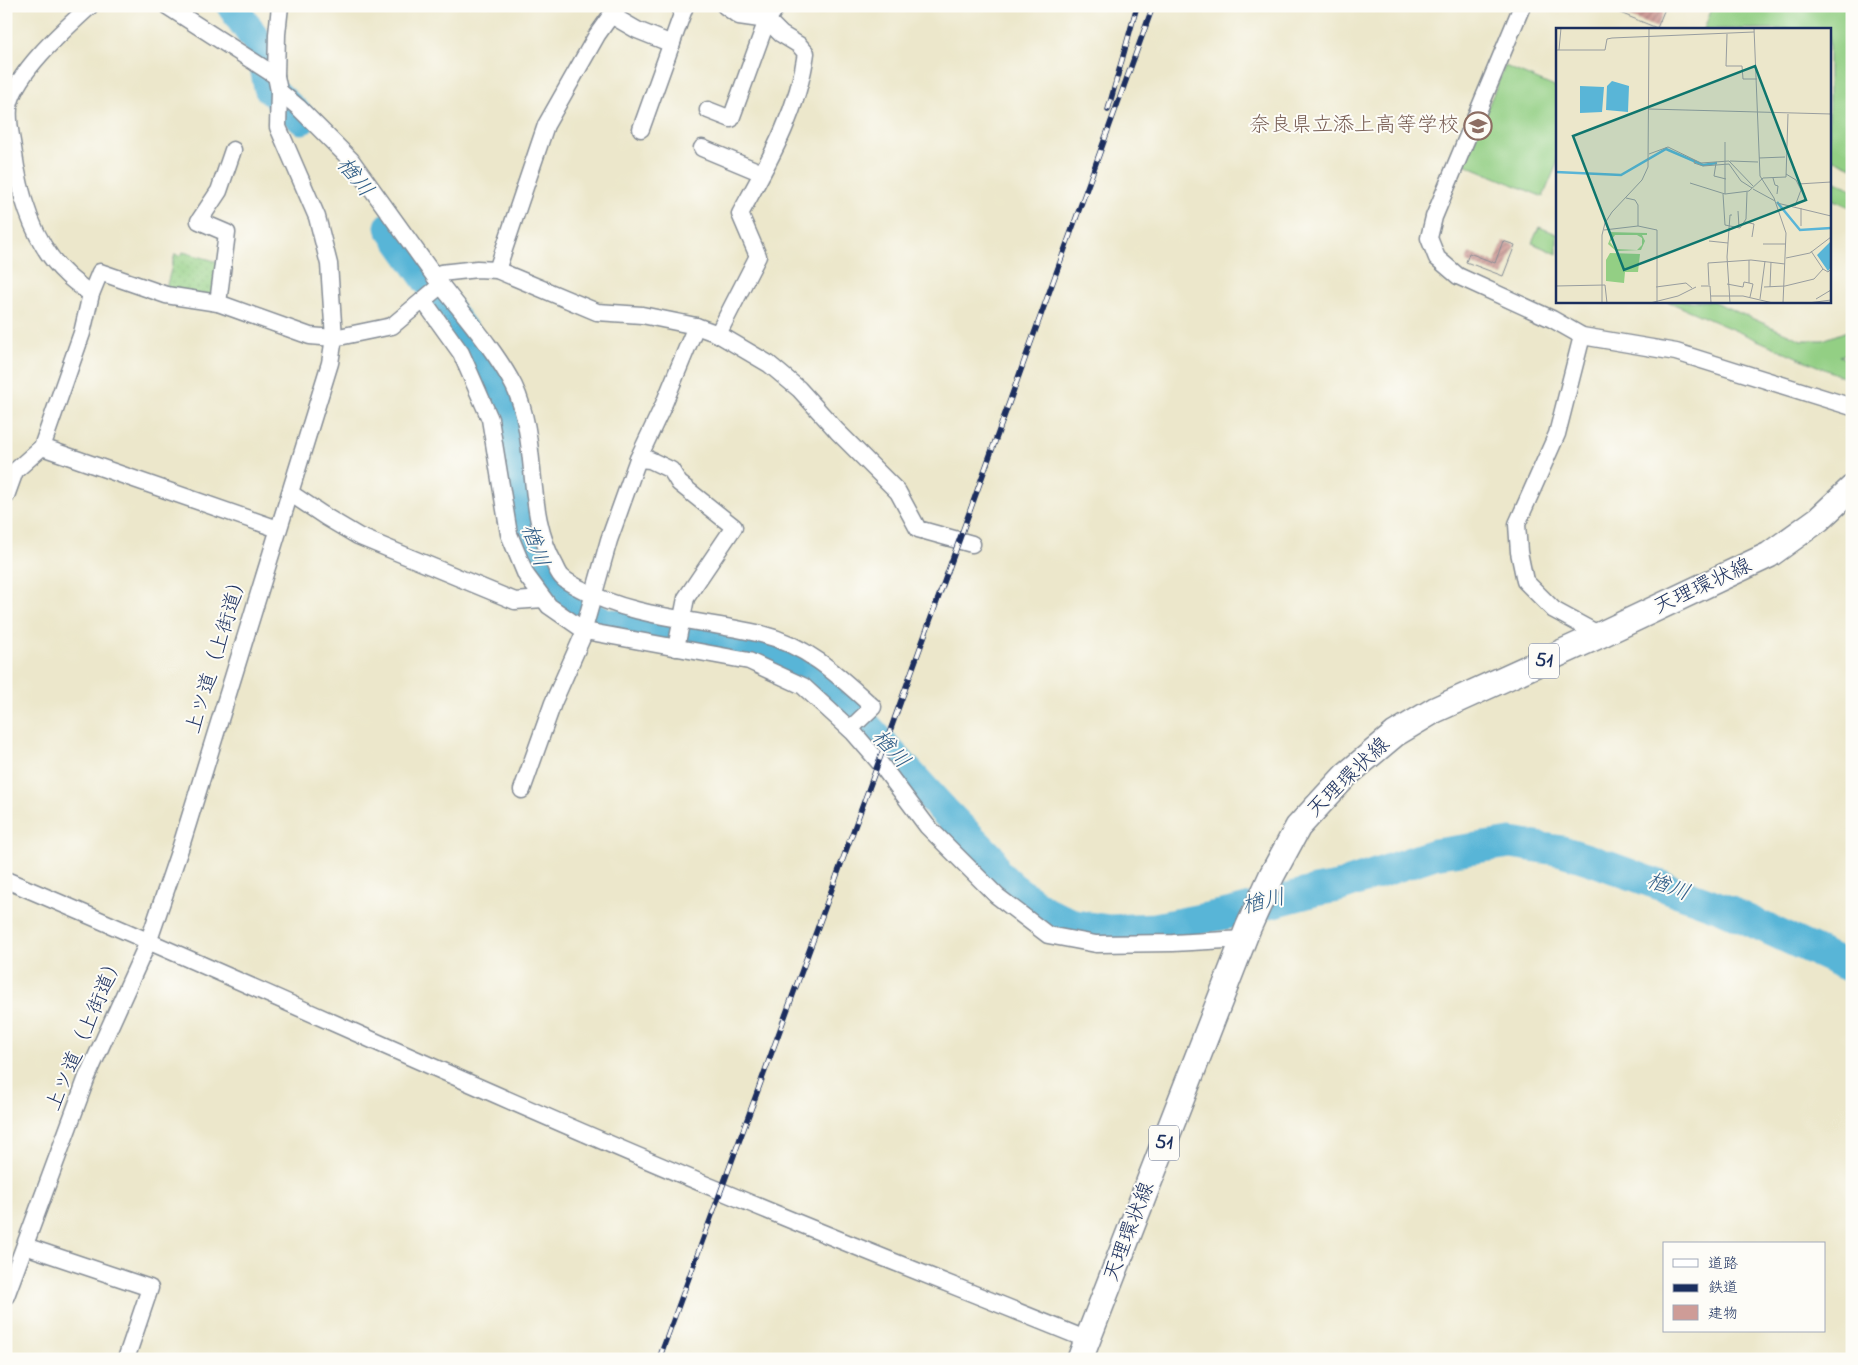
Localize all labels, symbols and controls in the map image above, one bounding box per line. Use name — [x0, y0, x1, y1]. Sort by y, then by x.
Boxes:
inset map — [1556, 28, 1830, 302]
place label: 奈良県立添上高等学校 — [1249, 111, 1459, 141]
school or university icon: 奈良県立添上高等学校 — [1463, 111, 1493, 141]
water label: 楢川 — [328, 151, 380, 205]
water label: 楢川 — [512, 520, 556, 572]
street label: 天理環状線 — [1649, 551, 1757, 623]
street label: 上ツ道（上街道） — [179, 568, 257, 738]
road number: 51 — [1529, 644, 1559, 678]
water label: 楢川 — [863, 723, 917, 777]
street label: 天理環状線 — [1301, 731, 1397, 825]
water label: 楢川 — [1642, 865, 1694, 911]
water label: 楢川 — [1239, 882, 1289, 924]
street label: 上ツ道（上街道） — [39, 950, 133, 1116]
road number: 51 — [1149, 1126, 1179, 1160]
street label: 天理環状線 — [1097, 1178, 1163, 1286]
legend — [1663, 1242, 1826, 1332]
text: 道路 — [1708, 1253, 1738, 1275]
text: 鉄道 — [1708, 1277, 1738, 1299]
text: 建物 — [1708, 1303, 1738, 1325]

